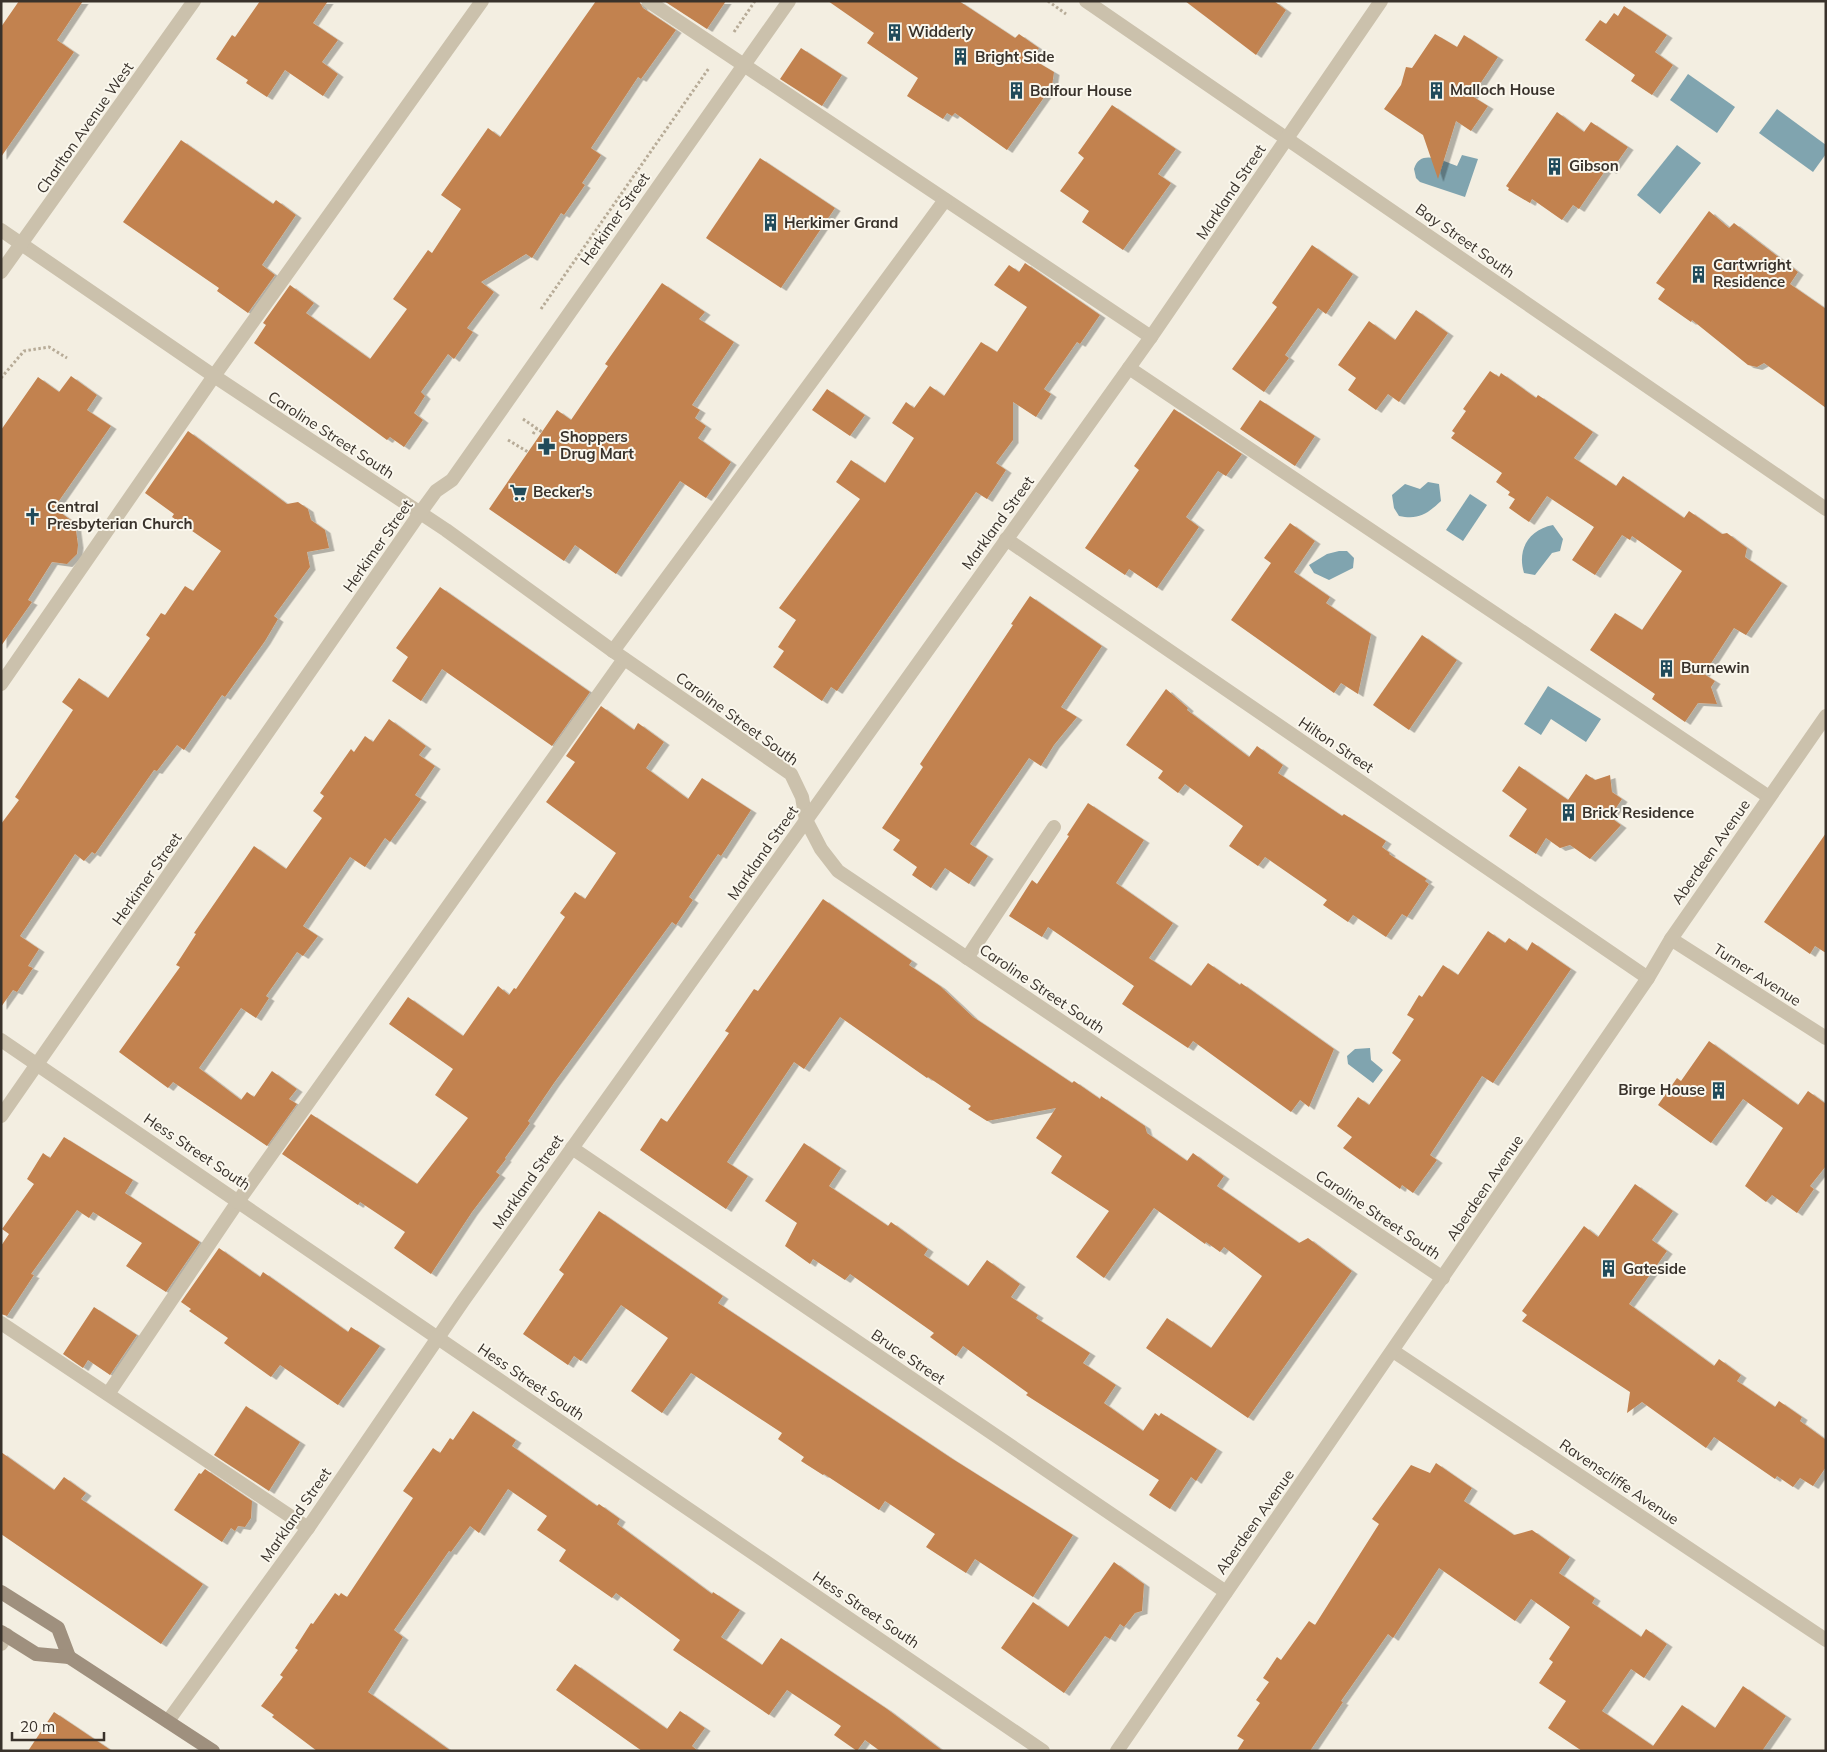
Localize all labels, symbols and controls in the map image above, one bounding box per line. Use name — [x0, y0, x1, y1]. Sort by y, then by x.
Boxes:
building icon: Widderly — [884, 22, 904, 42]
place label: Widderly — [908, 22, 974, 41]
building icon: Bright Side — [951, 47, 971, 67]
place label: Bright Side — [975, 47, 1054, 66]
street label: Charlton Avenue West — [32, 58, 137, 197]
building icon: Malloch House — [1426, 80, 1446, 100]
place label: Malloch House — [1450, 80, 1555, 99]
building icon: Balfour House — [1006, 81, 1026, 101]
place label: Balfour House — [1030, 81, 1132, 100]
street label: Markland Street — [1192, 140, 1269, 243]
building icon: Gibson — [1545, 156, 1565, 176]
place label: Gibson — [1569, 156, 1619, 175]
street label: Herkimer Street — [576, 169, 654, 269]
street label: Bay Street South — [1412, 199, 1519, 282]
building icon: Herkimer Grand — [760, 213, 780, 233]
place label: Herkimer Grand — [784, 213, 898, 232]
place label: Cartwright Residence — [1713, 255, 1792, 291]
building icon: Cartwright Residence — [1689, 264, 1709, 284]
street label: Caroline Street South — [264, 387, 398, 483]
place label: Shoppers Drug Mart — [560, 427, 634, 463]
pharmacy icon: Shoppers Drug Mart — [536, 436, 556, 456]
street label: Markland Street — [957, 472, 1038, 573]
supermarket icon: Becker's — [509, 482, 529, 502]
place label: Becker's — [533, 482, 593, 501]
street label: Herkimer Street — [339, 496, 417, 596]
place label: Central Presbyterian Church — [47, 497, 193, 533]
church icon: Central Presbyterian Church — [23, 506, 43, 526]
building icon: Burnewin — [1657, 658, 1677, 678]
place label: Burnewin — [1681, 658, 1750, 677]
street label: Caroline Street South — [672, 668, 802, 769]
street label: Hilton Street — [1295, 713, 1377, 777]
street label: Aberdeen Avenue — [1667, 796, 1754, 908]
street label: Markland Street — [723, 802, 802, 904]
building icon: Brick Residence — [1558, 803, 1578, 823]
place label: Brick Residence — [1582, 803, 1694, 822]
street label: Herkimer Street — [108, 829, 186, 929]
street label: Turner Avenue — [1710, 939, 1805, 1010]
street label: Caroline Street South — [976, 940, 1109, 1038]
place label: Birge House — [1618, 1080, 1705, 1099]
building icon: Birge House — [1709, 1080, 1729, 1100]
street label: Hess Street South — [140, 1109, 254, 1194]
street label: Markland Street — [488, 1131, 567, 1233]
street label: Aberdeen Avenue — [1442, 1131, 1527, 1244]
street label: Caroline Street South — [1312, 1166, 1445, 1264]
building icon: Gateside — [1599, 1259, 1619, 1279]
place label: Gateside — [1623, 1259, 1686, 1278]
street label: Bruce Street — [868, 1325, 949, 1388]
street label: Hess Street South — [474, 1339, 588, 1424]
street label: Ravenscliffe Avenue — [1556, 1435, 1683, 1529]
street label: Markland Street — [256, 1464, 335, 1566]
street label: Aberdeen Avenue — [1211, 1466, 1298, 1578]
street label: Hess Street South — [809, 1567, 923, 1652]
scale bar — [12, 1710, 105, 1742]
text: 20 m — [20, 1717, 55, 1736]

